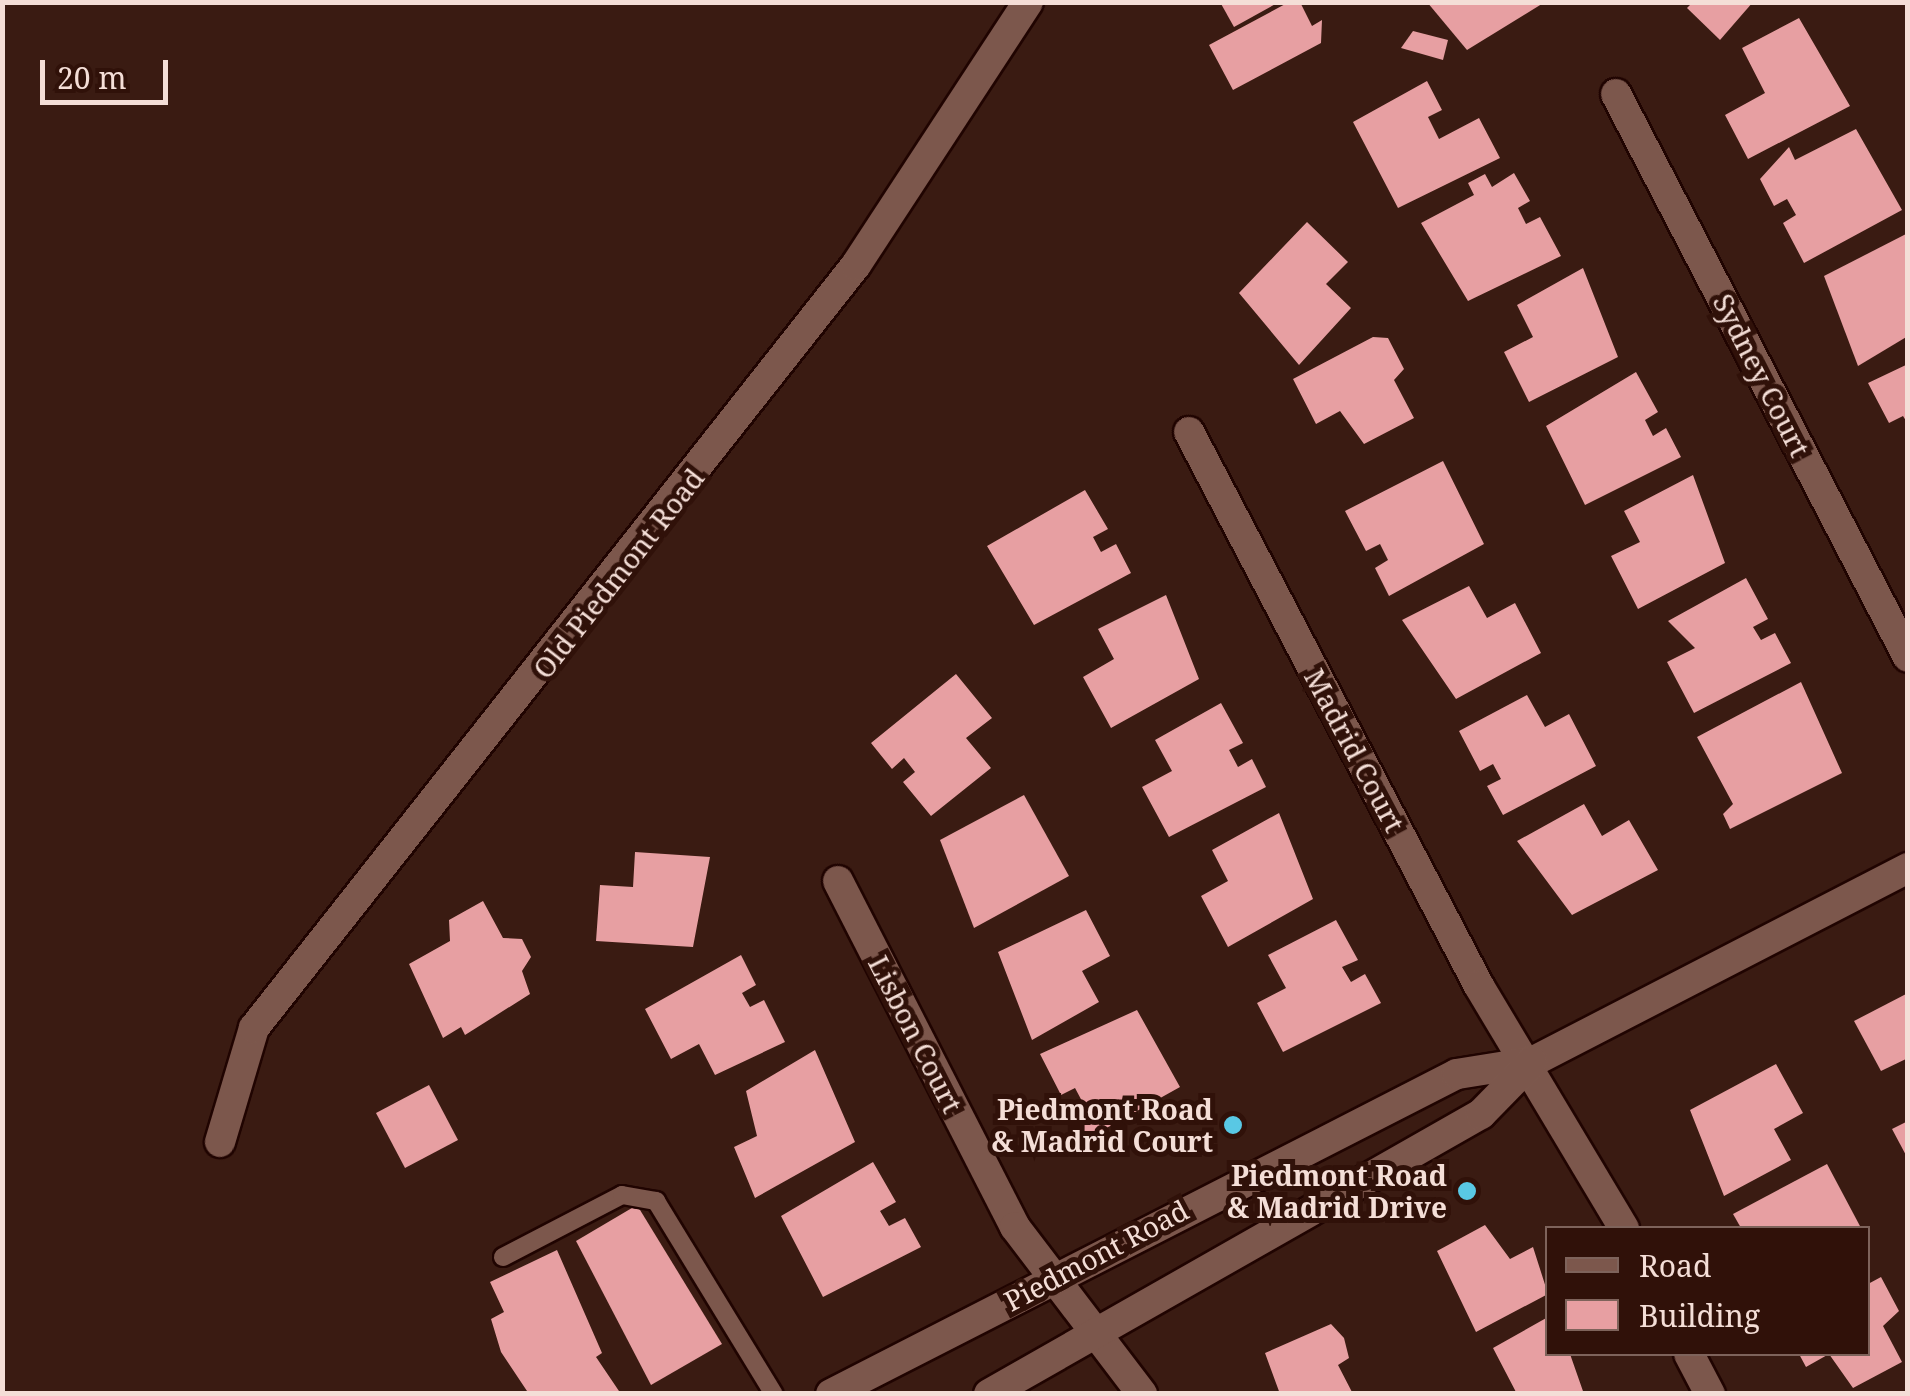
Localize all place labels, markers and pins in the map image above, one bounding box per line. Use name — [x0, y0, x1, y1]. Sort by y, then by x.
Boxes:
place label: Piedmont Road & Madrid Court — [991, 1092, 1213, 1158]
marker: Piedmont Road & Madrid Court — [1222, 1114, 1244, 1136]
place label: Piedmont Road & Madrid Drive — [1227, 1158, 1447, 1224]
marker: Piedmont Road & Madrid Drive — [1456, 1180, 1478, 1202]

